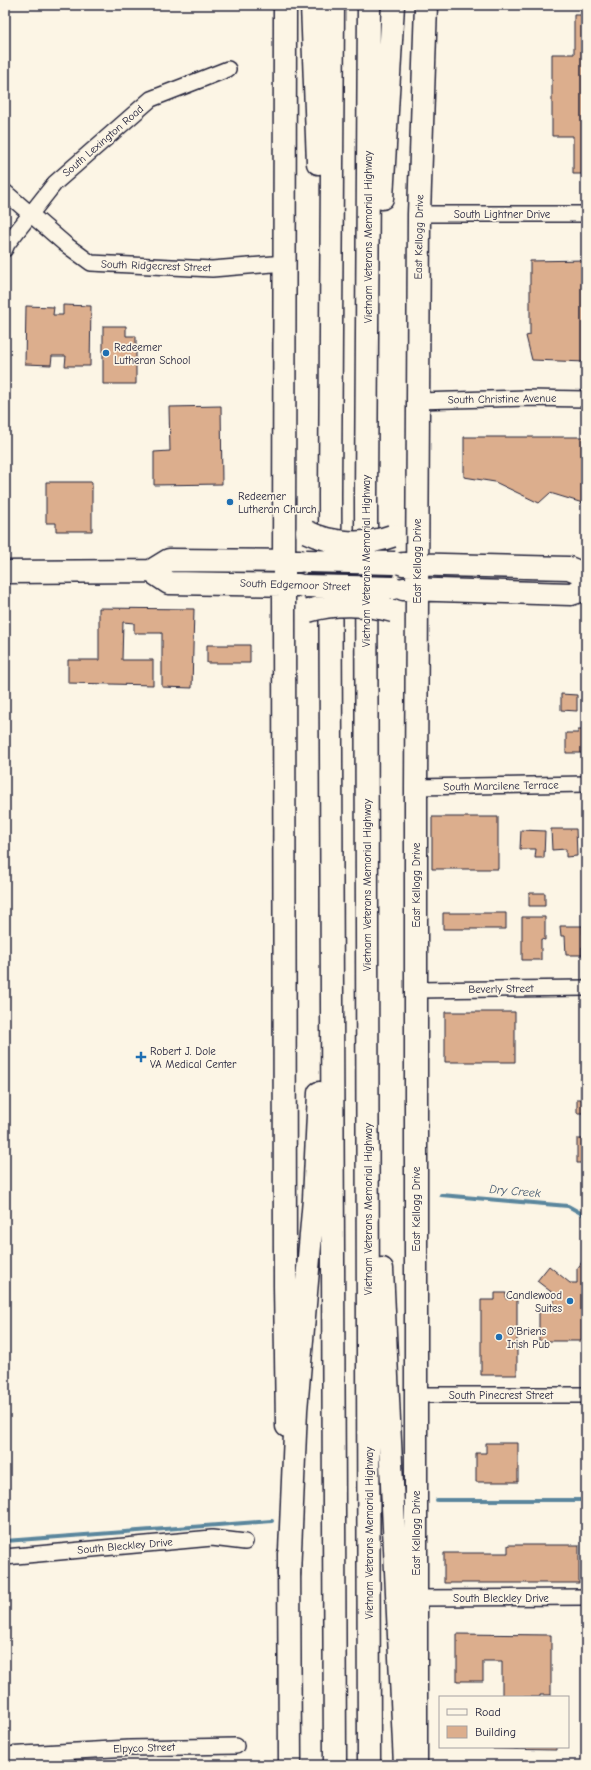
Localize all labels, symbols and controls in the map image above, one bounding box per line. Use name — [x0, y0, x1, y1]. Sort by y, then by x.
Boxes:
street label: South Lexington Road — [60, 102, 146, 180]
street label: Vietnam Veterans Memorial Highway — [362, 151, 375, 323]
street label: East Kellogg Drive — [412, 194, 426, 280]
street label: South Lightner Drive — [454, 208, 551, 221]
street label: South Ridgecrest Street — [101, 258, 212, 274]
place label: Redeemer Lutheran School — [114, 341, 190, 367]
marker: Redeemer Lutheran School — [101, 348, 111, 358]
street label: South Christine Avenue — [448, 392, 557, 406]
street label: Vietnam Veterans Memorial Highway — [360, 475, 373, 647]
place label: Redeemer Lutheran Church — [238, 490, 317, 516]
marker: Redeemer Lutheran Church — [225, 497, 235, 507]
street label: East Kellogg Drive — [411, 518, 424, 604]
street label: South Edgemoor Street — [240, 577, 351, 593]
street label: South Marcilene Terrace — [443, 778, 559, 794]
street label: Vietnam Veterans Memorial Highway — [361, 799, 374, 971]
street label: East Kellogg Drive — [410, 842, 423, 928]
street label: Beverly Street — [468, 982, 535, 996]
place label: Robert J. Dole VA Medical Center — [150, 1045, 237, 1071]
marker: Robert J. Dole VA Medical Center — [135, 1051, 147, 1063]
street label: Vietnam Veterans Memorial Highway — [362, 1123, 375, 1295]
street label: East Kellogg Drive — [410, 1166, 423, 1252]
water label: Dry Creek — [489, 1182, 541, 1200]
place label: Candlewood Suites — [506, 1289, 562, 1315]
marker: Candlewood Suites — [565, 1296, 575, 1306]
place label: O'Briens Irish Pub — [507, 1325, 550, 1351]
marker: O'Briens Irish Pub — [494, 1332, 504, 1342]
street label: South Pinecrest Street — [449, 1389, 554, 1402]
street label: Vietnam Veterans Memorial Highway — [363, 1447, 376, 1619]
street label: East Kellogg Drive — [410, 1490, 423, 1576]
street label: South Bleckley Drive — [77, 1535, 174, 1557]
street label: South Bleckley Drive — [453, 1592, 549, 1605]
legend — [439, 1696, 569, 1748]
text: Road — [475, 1705, 501, 1719]
text: Building — [475, 1725, 516, 1739]
street label: Elpyco Street — [113, 1740, 176, 1756]

